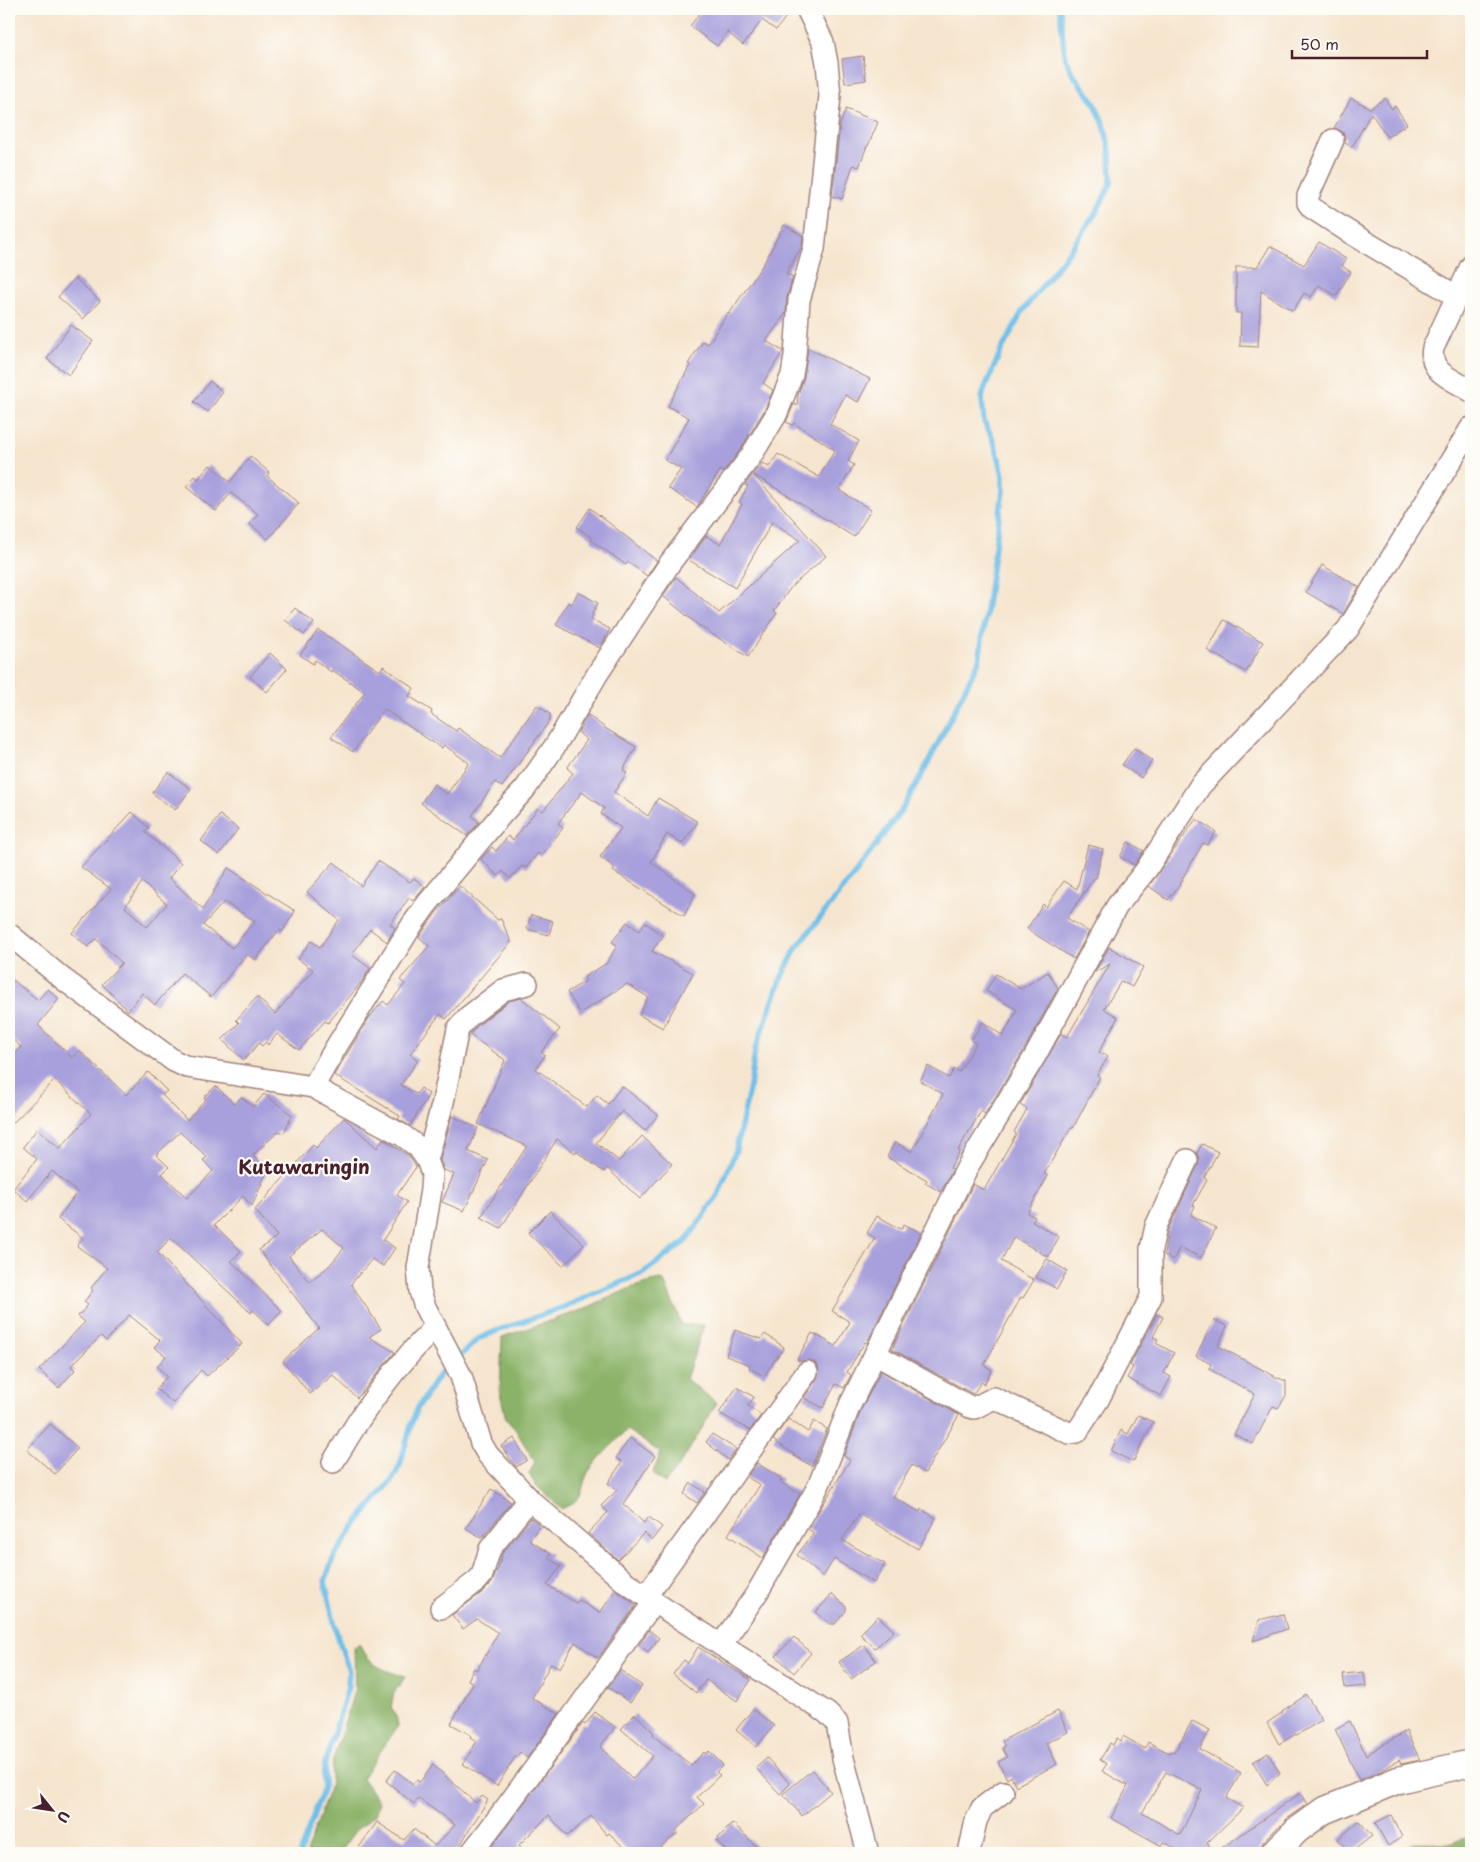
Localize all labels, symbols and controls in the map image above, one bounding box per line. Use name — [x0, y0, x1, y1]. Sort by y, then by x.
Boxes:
scale bar — [1292, 28, 1428, 60]
text: 50 m — [1300, 32, 1339, 55]
district label: Kutawaringin — [238, 1152, 370, 1180]
north arrow — [28, 1784, 78, 1834]
text: U — [52, 1807, 75, 1827]

